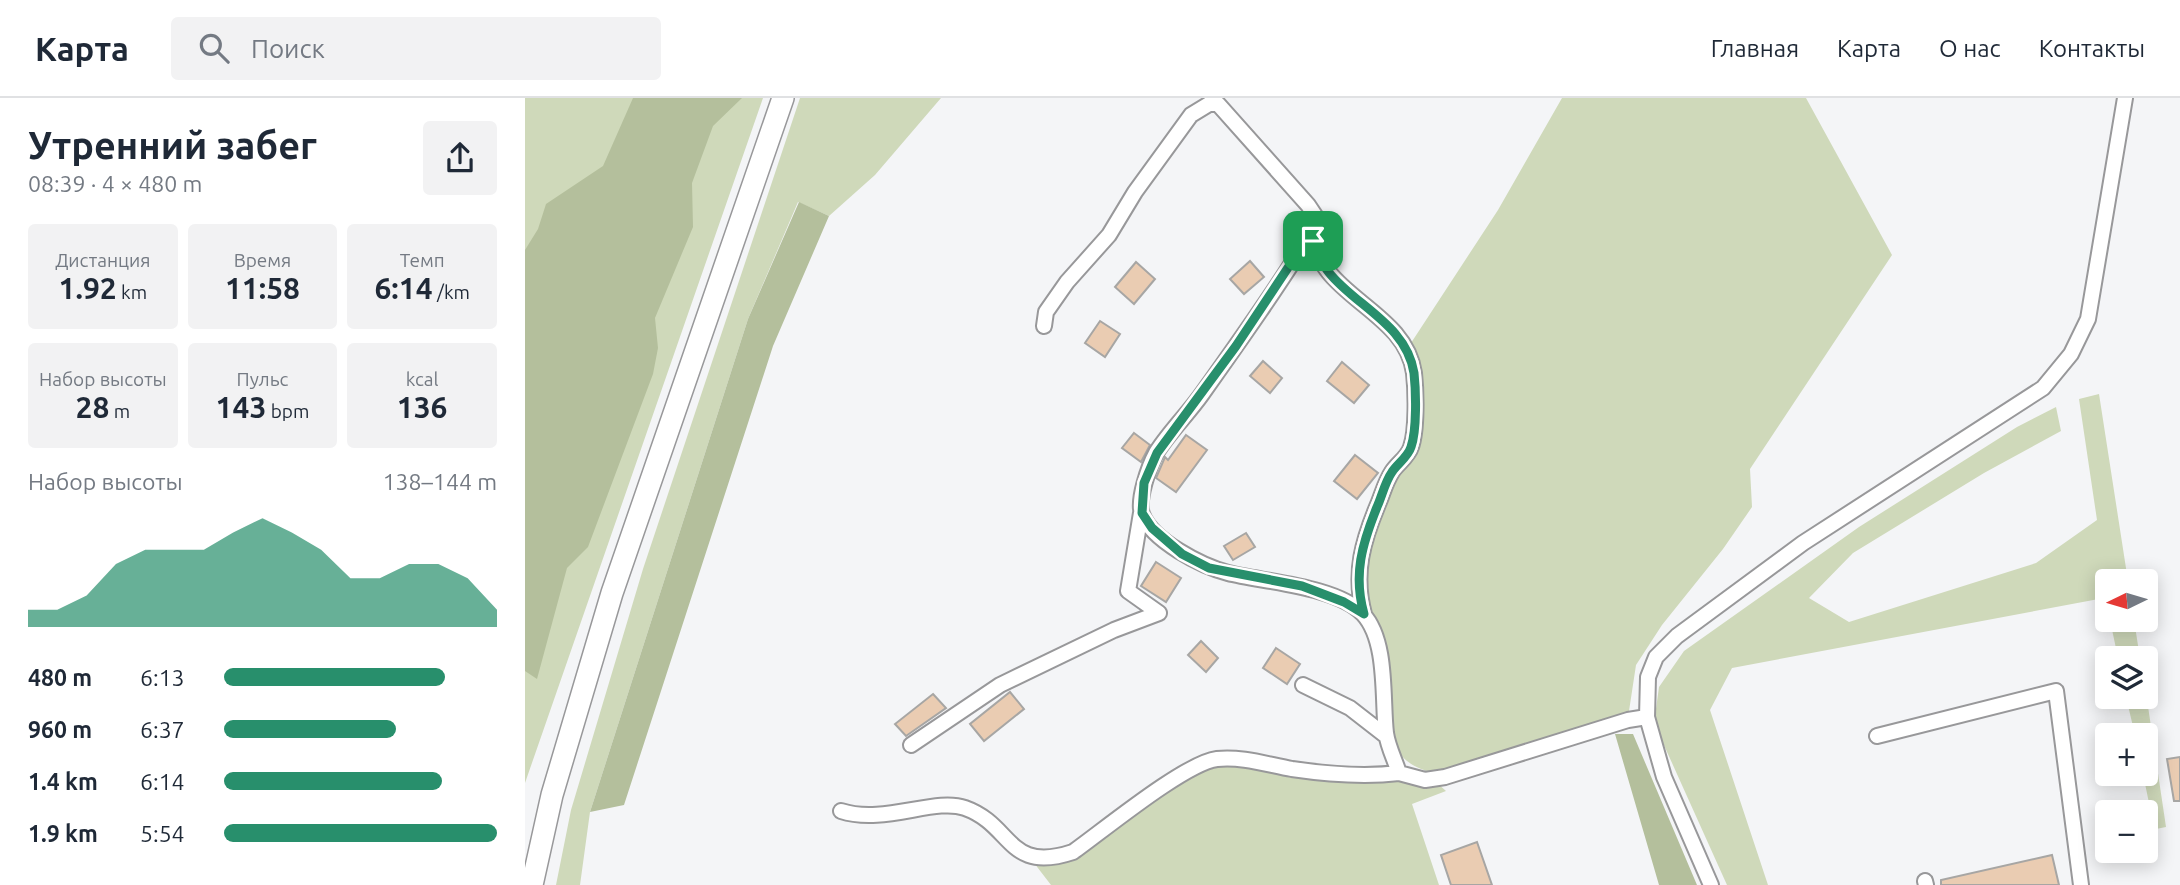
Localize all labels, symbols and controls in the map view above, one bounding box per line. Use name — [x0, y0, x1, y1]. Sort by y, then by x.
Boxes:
search box — [171, 17, 661, 80]
icon: search — [195, 29, 233, 67]
text: Карта — [35, 30, 129, 67]
text: Поиск — [251, 34, 325, 63]
text: Главная — [1711, 35, 1799, 62]
text: Карта — [1837, 35, 1901, 62]
text: О нас — [1939, 35, 2001, 62]
text: Контакты — [2039, 35, 2145, 62]
button: share — [423, 121, 497, 195]
text: Утренний забег — [28, 124, 317, 166]
text: 08:39 · 4 × 480 m — [28, 171, 202, 196]
pin — [1283, 211, 1343, 271]
icon: arrive — [1294, 222, 1332, 260]
text: Дистанция — [55, 249, 151, 271]
text: Время — [234, 249, 291, 271]
text: Темп — [400, 249, 445, 271]
text: 1.92 — [59, 271, 117, 305]
text: 11:58 — [225, 271, 300, 305]
text: 6:14 — [374, 271, 433, 305]
text: km — [117, 281, 147, 303]
text: /km — [433, 281, 470, 303]
text: Набор высоты — [39, 368, 167, 390]
text: Пульс — [237, 368, 288, 390]
text: kcal — [406, 368, 439, 390]
text: 28 — [76, 390, 109, 424]
text: 143 — [216, 390, 266, 424]
text: 136 — [397, 390, 448, 424]
text: m — [109, 400, 130, 422]
text: bpm — [266, 400, 309, 422]
text: Набор высоты — [28, 469, 183, 494]
text: 138–144 m — [383, 469, 497, 494]
north arrow — [2095, 569, 2158, 632]
map controls — [2095, 569, 2158, 863]
button: layers — [2095, 646, 2158, 709]
text: 480 m — [28, 665, 92, 690]
text: 6:13 — [140, 665, 185, 690]
text: 960 m — [28, 717, 92, 742]
text: 6:37 — [140, 717, 185, 742]
button: + — [2095, 723, 2158, 786]
text: 1.4 km — [28, 769, 98, 794]
text: 6:14 — [140, 769, 185, 794]
button: − — [2095, 800, 2158, 863]
text: 1.9 km — [28, 821, 98, 846]
text: 5:54 — [140, 821, 185, 846]

